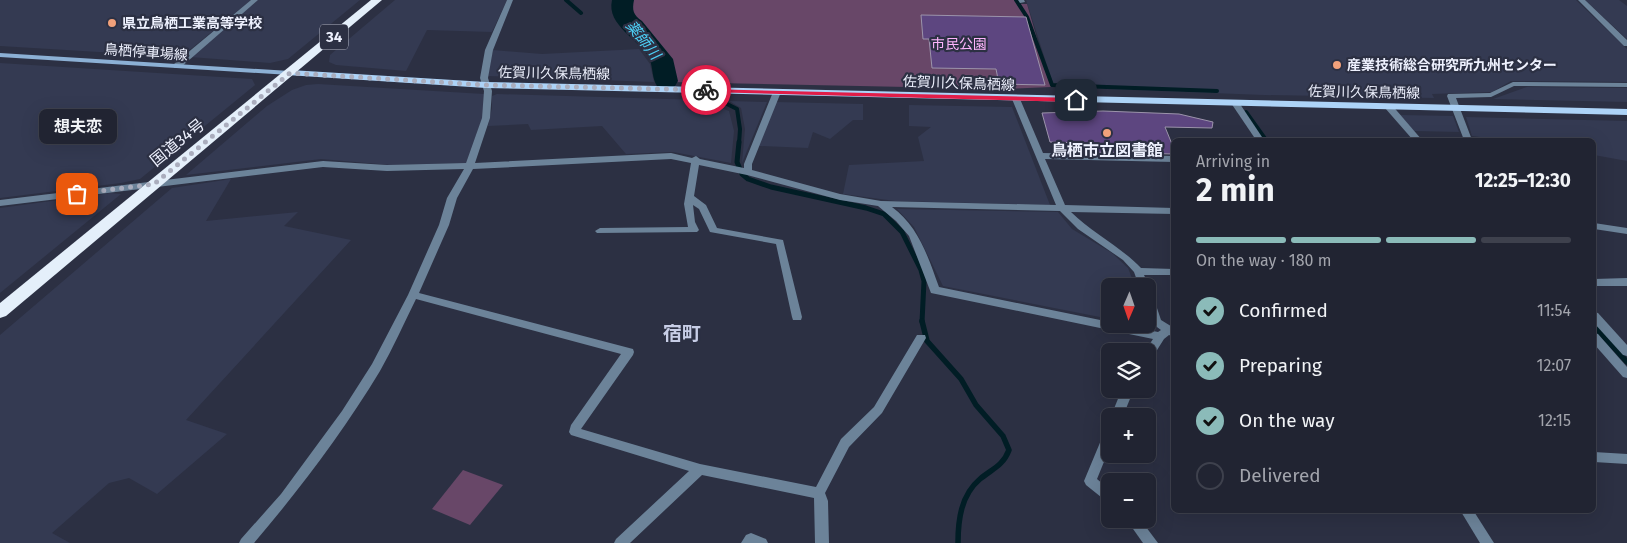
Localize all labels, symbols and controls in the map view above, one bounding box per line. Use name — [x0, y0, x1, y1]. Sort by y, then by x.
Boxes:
place label: 県立鳥栖工業高等学校 — [122, 15, 262, 32]
marker: 県立鳥栖工業高等学校 — [106, 17, 118, 29]
water label: 薬師川 — [622, 17, 665, 65]
road number: 34 — [320, 24, 348, 50]
park label: 市民公園 — [931, 36, 987, 53]
street label: 鳥栖停車場線 — [103, 41, 188, 64]
place label: 産業技術総合研究所九州センター — [1347, 57, 1557, 74]
marker: 産業技術総合研究所九州センター — [1331, 59, 1343, 71]
street label: 佐賀川久保鳥栖線 — [498, 64, 610, 83]
courier — [681, 65, 731, 115]
street label: 佐賀川久保鳥栖線 — [903, 73, 1015, 94]
icon: bike — [692, 76, 720, 104]
pin — [1055, 79, 1097, 121]
street label: 佐賀川久保鳥栖線 — [1308, 83, 1420, 102]
icon: home — [1062, 86, 1090, 114]
callout: 想夫恋 — [38, 109, 116, 144]
street label: 国道34号 — [146, 115, 208, 170]
text: 想夫恋 — [54, 117, 102, 136]
marker: 鳥栖市立図書館 — [1101, 127, 1113, 139]
place label: 鳥栖市立図書館 — [1051, 141, 1163, 160]
text: Arriving in — [1196, 152, 1270, 171]
text: 12:25–12:30 — [1475, 169, 1571, 192]
text: 2 min — [1196, 171, 1275, 209]
pin — [56, 173, 98, 215]
icon: bag — [63, 180, 91, 208]
text: On the way · 180 m — [1196, 251, 1331, 270]
north arrow — [1101, 278, 1156, 332]
map controls — [1101, 278, 1156, 528]
icon: check — [1196, 297, 1224, 325]
text: Confirmed — [1239, 299, 1328, 322]
text: 11:54 — [1537, 301, 1571, 320]
district label: 宿町 — [663, 322, 701, 345]
button: layers — [1101, 343, 1156, 398]
icon: check — [1196, 352, 1224, 380]
text: Preparing — [1239, 354, 1322, 377]
text: 12:07 — [1537, 356, 1571, 375]
icon: check — [1196, 407, 1224, 435]
button: + — [1101, 408, 1156, 463]
text: On the way — [1239, 409, 1335, 432]
text: 12:15 — [1538, 411, 1571, 430]
text: Delivered — [1239, 464, 1321, 487]
button: − — [1101, 473, 1156, 528]

